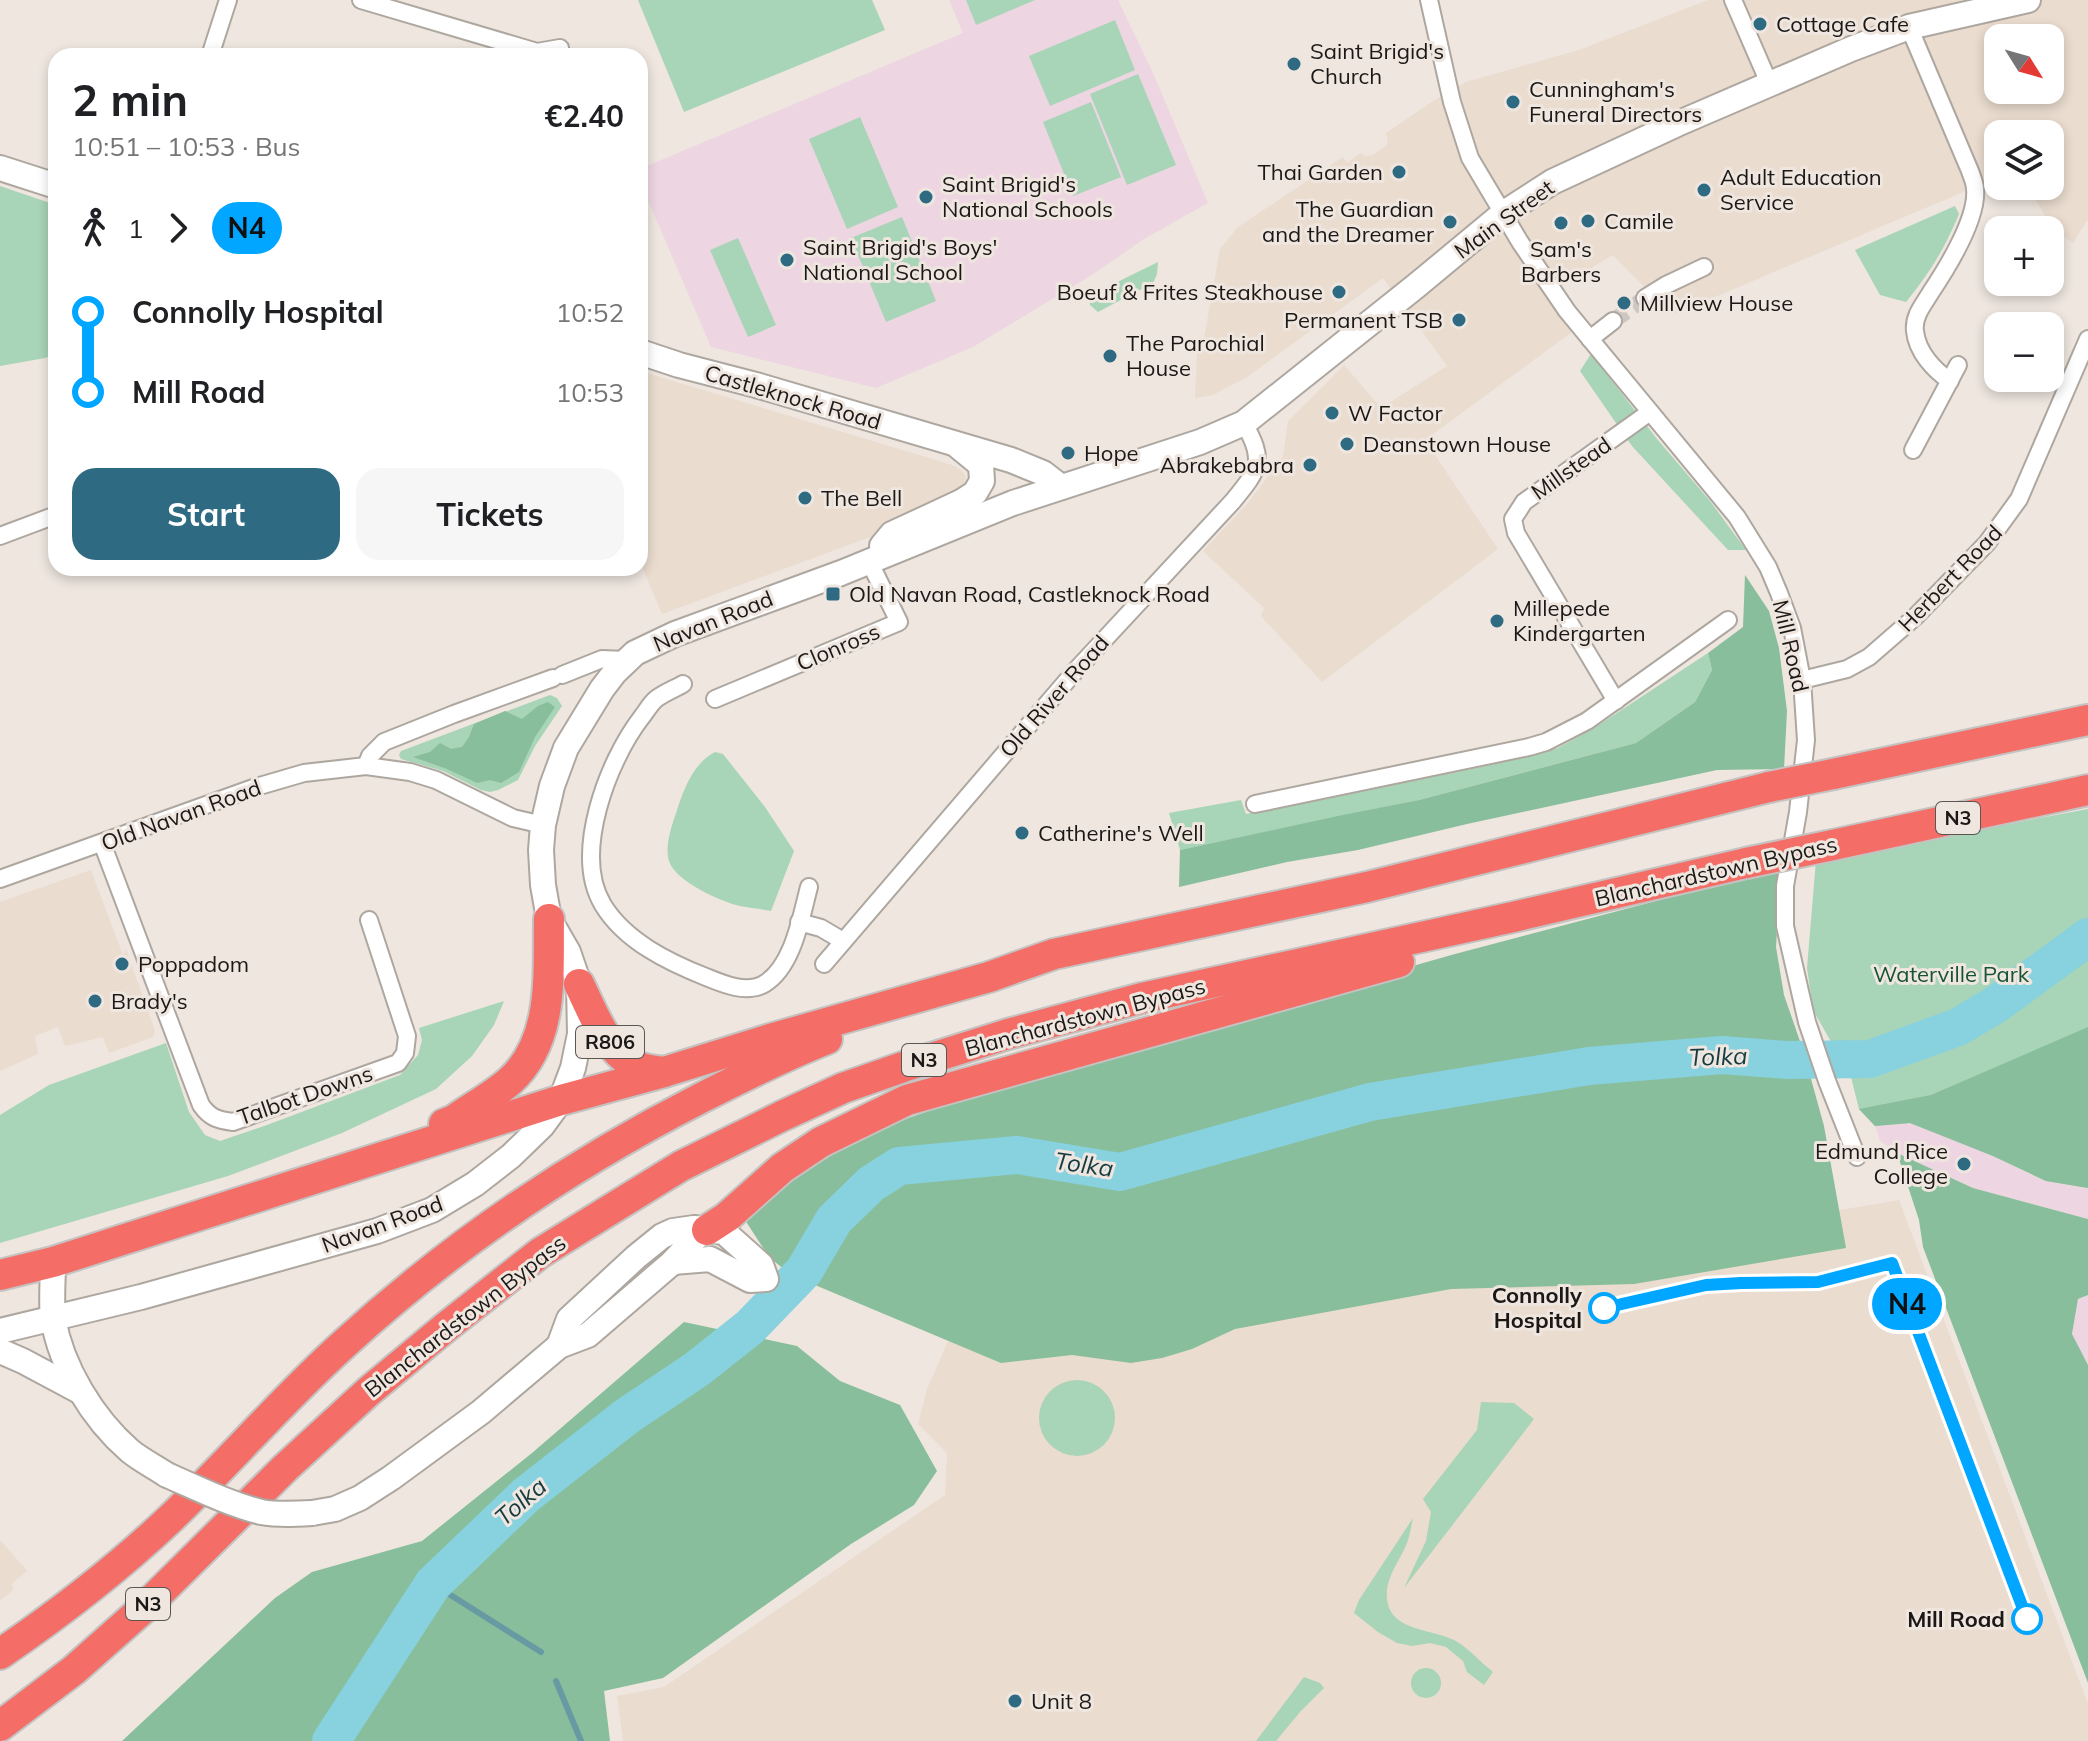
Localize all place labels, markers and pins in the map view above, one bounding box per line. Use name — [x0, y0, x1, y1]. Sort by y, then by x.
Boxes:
place label: Cottage Cafe — [1776, 10, 1909, 38]
marker: Cottage Cafe — [1751, 15, 1769, 33]
place label: Saint Brigid's Church — [1310, 37, 1444, 90]
marker: Saint Brigid's Church — [1285, 55, 1303, 73]
place label: Cunningham's Funeral Directors — [1529, 75, 1702, 128]
marker: Cunningham's Funeral Directors — [1504, 93, 1522, 111]
place label: Thai Garden — [1257, 158, 1383, 186]
marker: Thai Garden — [1390, 163, 1408, 181]
place label: Adult Education Service — [1720, 163, 1882, 216]
place label: Saint Brigid's National Schools — [942, 170, 1113, 223]
marker: Adult Education Service — [1695, 181, 1713, 199]
marker: Saint Brigid's National Schools — [917, 188, 935, 206]
place label: The Guardian and the Dreamer — [1262, 195, 1434, 248]
place label: Camile — [1604, 207, 1674, 235]
marker: Camile — [1579, 212, 1597, 230]
marker: The Guardian and the Dreamer — [1441, 213, 1459, 231]
marker: Sam's Barbers — [1552, 214, 1570, 232]
place label: Saint Brigid's Boys' National School — [803, 233, 997, 286]
place label: Sam's Barbers — [1521, 235, 1601, 288]
marker: Saint Brigid's Boys' National School — [778, 251, 796, 269]
place label: Boeuf & Frites Steakhouse — [1057, 278, 1323, 306]
marker: Boeuf & Frites Steakhouse — [1330, 283, 1348, 301]
place label: Millview House — [1640, 289, 1793, 317]
marker: Millview House — [1615, 294, 1633, 312]
place label: Permanent TSB — [1284, 306, 1443, 334]
marker: Permanent TSB — [1450, 311, 1468, 329]
place label: The Parochial House — [1126, 329, 1265, 382]
marker: The Parochial House — [1101, 347, 1119, 365]
place label: W Factor — [1348, 399, 1442, 427]
marker: W Factor — [1323, 404, 1341, 422]
place label: Deanstown House — [1363, 430, 1551, 458]
marker: Deanstown House — [1338, 435, 1356, 453]
place label: Hope — [1084, 439, 1139, 467]
marker: Hope — [1059, 444, 1077, 462]
place label: Abrakebabra — [1160, 451, 1294, 479]
marker: Abrakebabra — [1301, 456, 1319, 474]
place label: The Bell — [821, 484, 902, 512]
marker: The Bell — [796, 489, 814, 507]
place label: Old Navan Road, Castleknock Road — [849, 580, 1210, 608]
marker: Old Navan Road, Castleknock Road — [824, 585, 842, 603]
place label: Millepede Kindergarten — [1513, 594, 1646, 647]
marker: Millepede Kindergarten — [1488, 612, 1506, 630]
place label: Catherine's Well — [1038, 819, 1204, 847]
marker: Catherine's Well — [1013, 824, 1031, 842]
place label: Poppadom — [138, 950, 249, 978]
marker: Poppadom — [113, 955, 131, 973]
place label: Brady's — [111, 987, 188, 1015]
marker: Brady's — [86, 992, 104, 1010]
place label: Edmund Rice College — [1815, 1137, 1948, 1190]
marker: Edmund Rice College — [1955, 1155, 1973, 1173]
place label: Connolly Hospital — [1492, 1281, 1582, 1334]
marker: Connolly Hospital — [1589, 1293, 1619, 1323]
marker: Mill Road — [2012, 1604, 2042, 1634]
place label: Mill Road — [1907, 1605, 2005, 1633]
place label: Unit 8 — [1031, 1687, 1092, 1715]
marker: Unit 8 — [1006, 1692, 1024, 1710]

